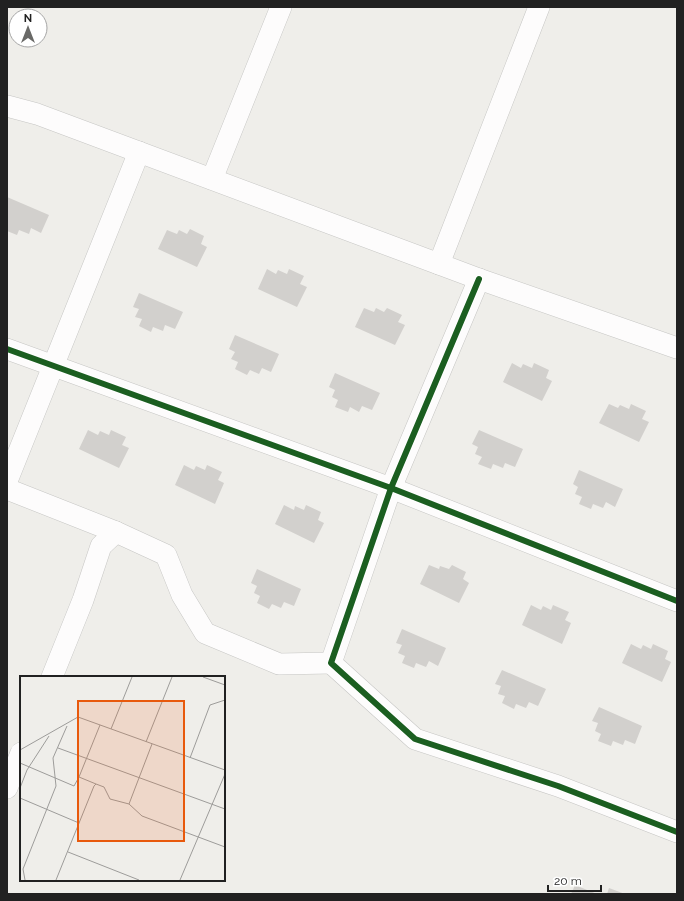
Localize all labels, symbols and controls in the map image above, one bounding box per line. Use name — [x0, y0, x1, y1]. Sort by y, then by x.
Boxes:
north arrow — [8, 8, 48, 48]
text: N — [24, 12, 32, 25]
inset map — [20, 676, 225, 881]
scale bar — [548, 867, 601, 893]
text: 20 m — [554, 874, 582, 888]

